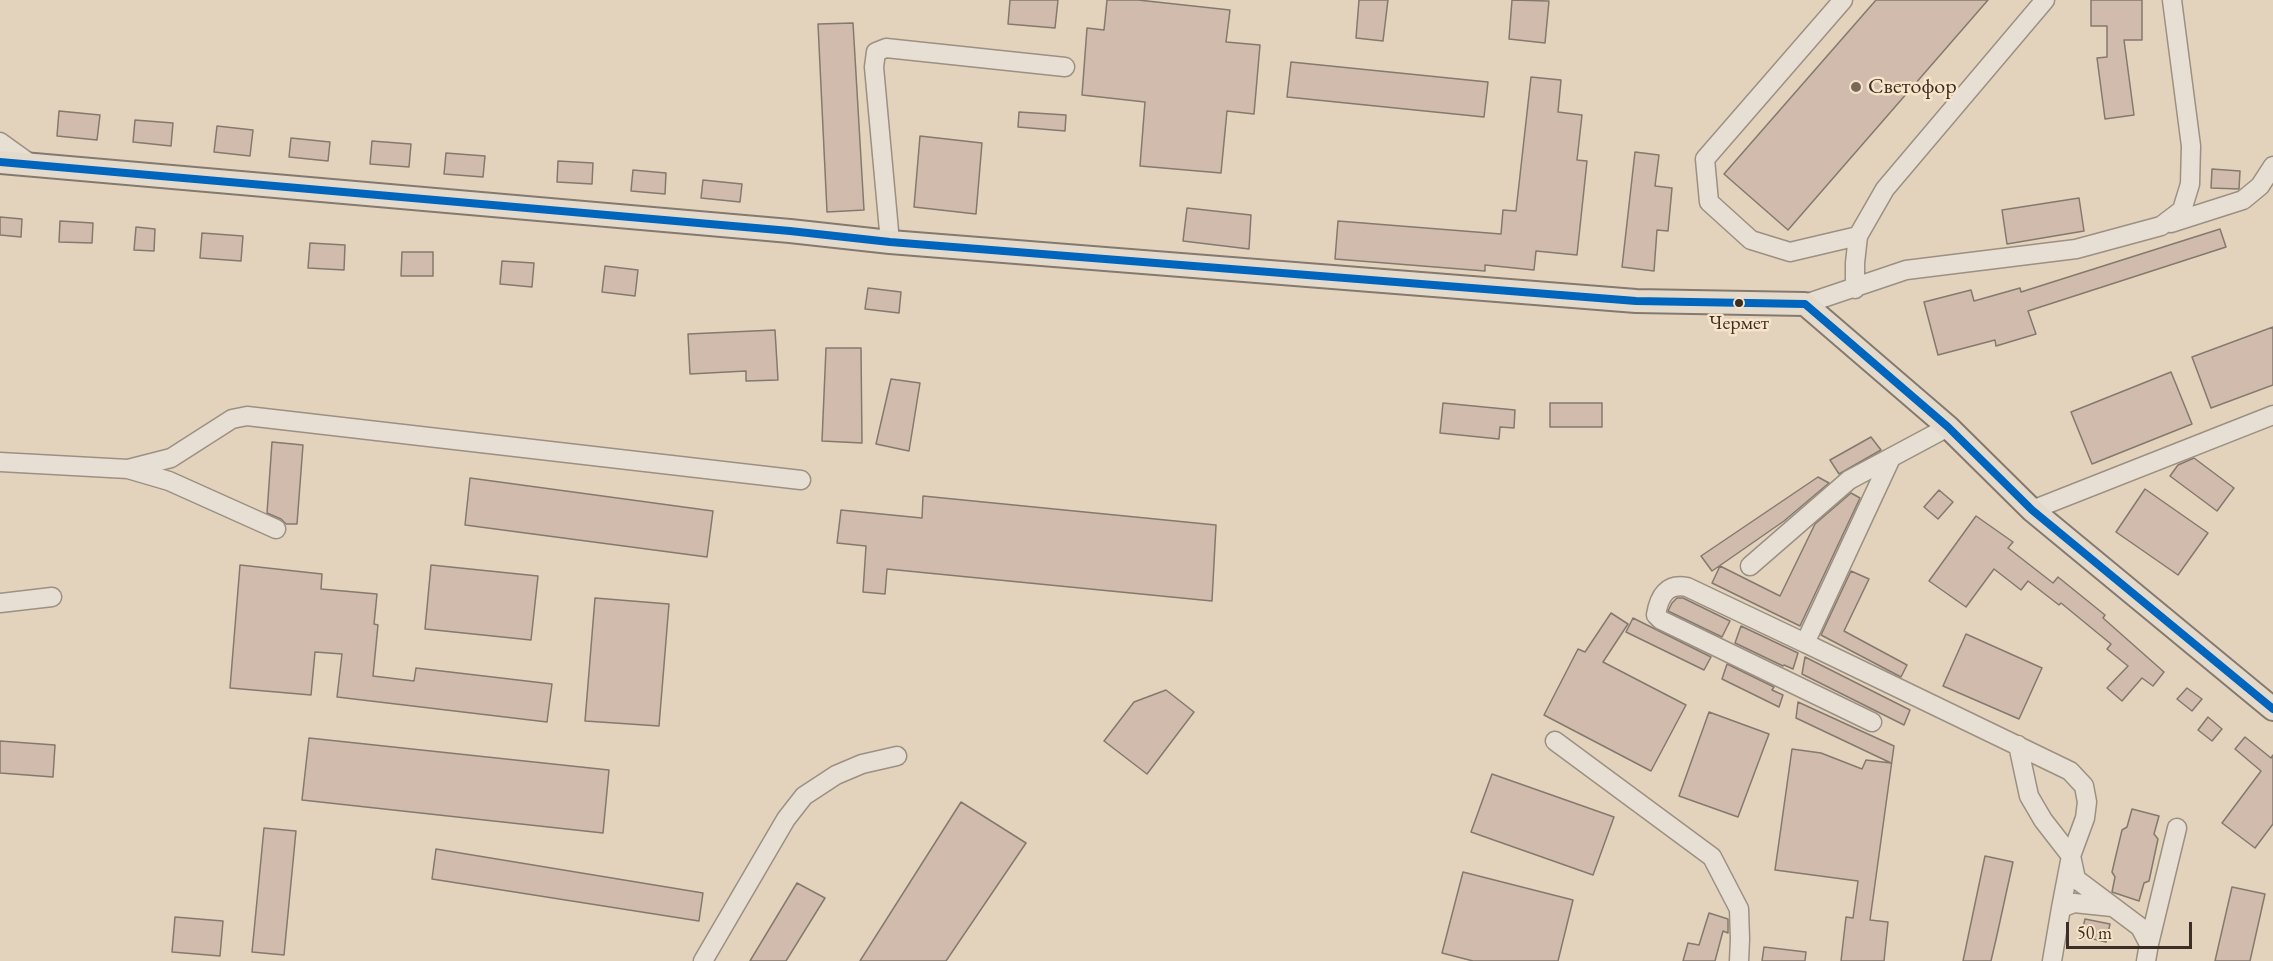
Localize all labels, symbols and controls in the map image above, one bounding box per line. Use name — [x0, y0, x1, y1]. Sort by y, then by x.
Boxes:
place label: Светофор — [1868, 74, 1957, 100]
marker: Светофор — [1849, 80, 1863, 94]
marker: Чермет — [1733, 297, 1745, 309]
place label: Чермет — [1709, 312, 1769, 336]
scale bar — [2069, 910, 2195, 948]
text: 50 m — [2077, 921, 2112, 944]

